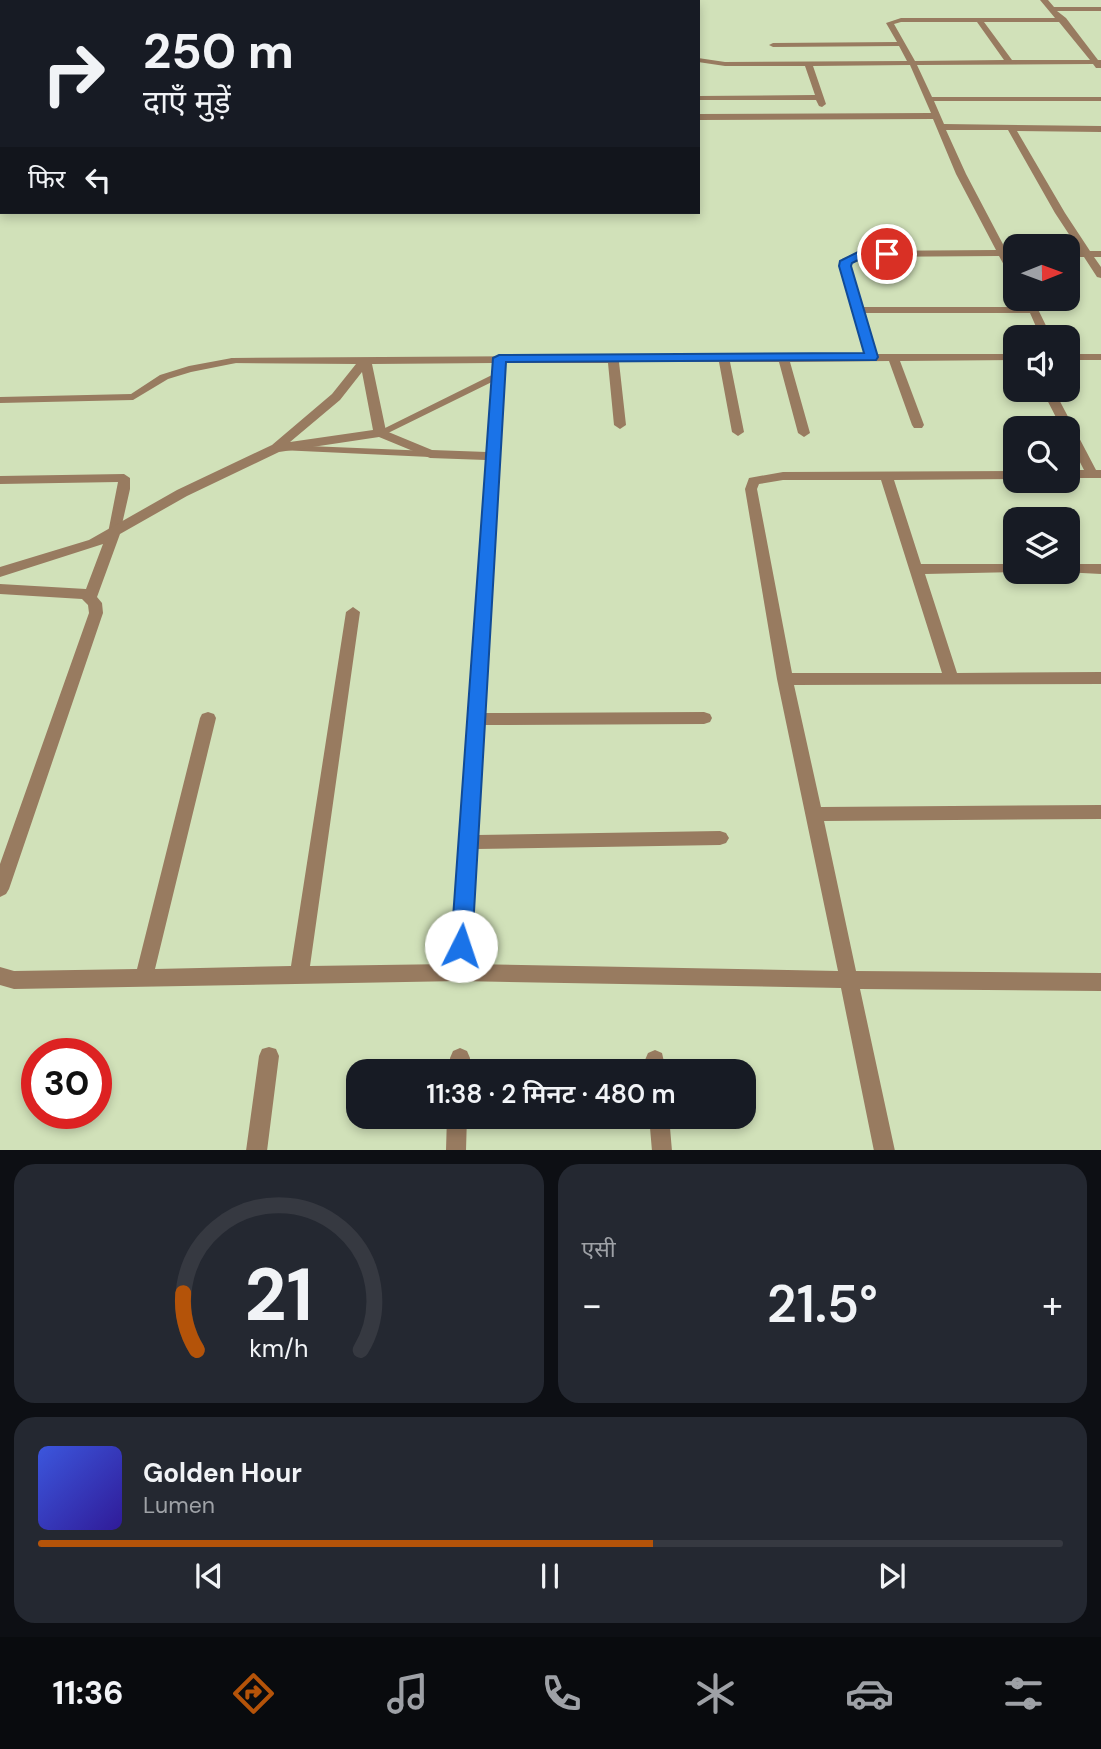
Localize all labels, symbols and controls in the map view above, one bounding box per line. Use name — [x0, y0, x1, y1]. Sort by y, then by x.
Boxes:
text: 250 m — [143, 19, 294, 83]
icon: right — [28, 28, 119, 119]
text: दाएँ मुड़ें — [143, 81, 231, 123]
icon: left — [79, 161, 117, 199]
text: फिर — [28, 162, 65, 196]
pin — [857, 224, 917, 284]
north arrow — [1003, 234, 1080, 312]
map controls — [1003, 234, 1080, 584]
icon: arrive — [868, 235, 906, 273]
button: sound — [1003, 325, 1080, 402]
button: search — [1003, 416, 1080, 493]
button: layers — [1003, 507, 1080, 584]
position arrow — [424, 909, 498, 983]
speed limit sign: 30 — [21, 1038, 112, 1129]
text: 11:38 · 2 मिनट · 480 m — [426, 1077, 676, 1111]
text: एसी — [582, 1234, 616, 1264]
text: 21 — [244, 1248, 313, 1343]
text: 21.5° — [767, 1270, 878, 1338]
text: − — [582, 1280, 602, 1330]
text: + — [1042, 1280, 1063, 1330]
text: km/h — [249, 1331, 308, 1364]
text: Golden Hour — [143, 1456, 302, 1490]
text: Lumen — [143, 1490, 215, 1520]
icon: previous — [190, 1557, 228, 1595]
icon: pause — [531, 1557, 569, 1595]
icon: next — [873, 1557, 911, 1595]
icon: directions — [229, 1669, 278, 1718]
icon: music — [383, 1669, 432, 1718]
icon: phone — [537, 1669, 586, 1718]
icon: climate — [691, 1669, 740, 1718]
icon: car — [845, 1669, 894, 1718]
icon: filters — [999, 1669, 1048, 1718]
text: 11:36 — [53, 1672, 124, 1714]

